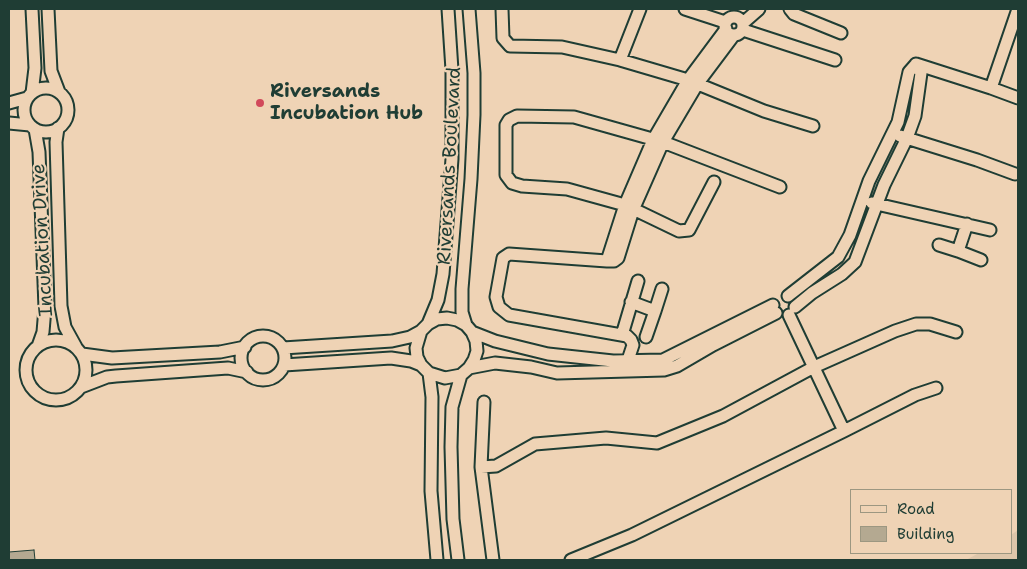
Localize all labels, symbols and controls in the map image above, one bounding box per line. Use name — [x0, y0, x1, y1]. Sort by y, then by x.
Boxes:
street label: Riversands Boulevard — [433, 66, 467, 266]
place label: Riversands Incubation Hub — [270, 81, 423, 125]
marker: Riversands Incubation Hub — [254, 97, 266, 109]
street label: Incubation Drive — [28, 163, 58, 317]
legend — [850, 489, 1012, 554]
text: Road — [897, 499, 935, 519]
text: Building — [897, 524, 954, 544]

